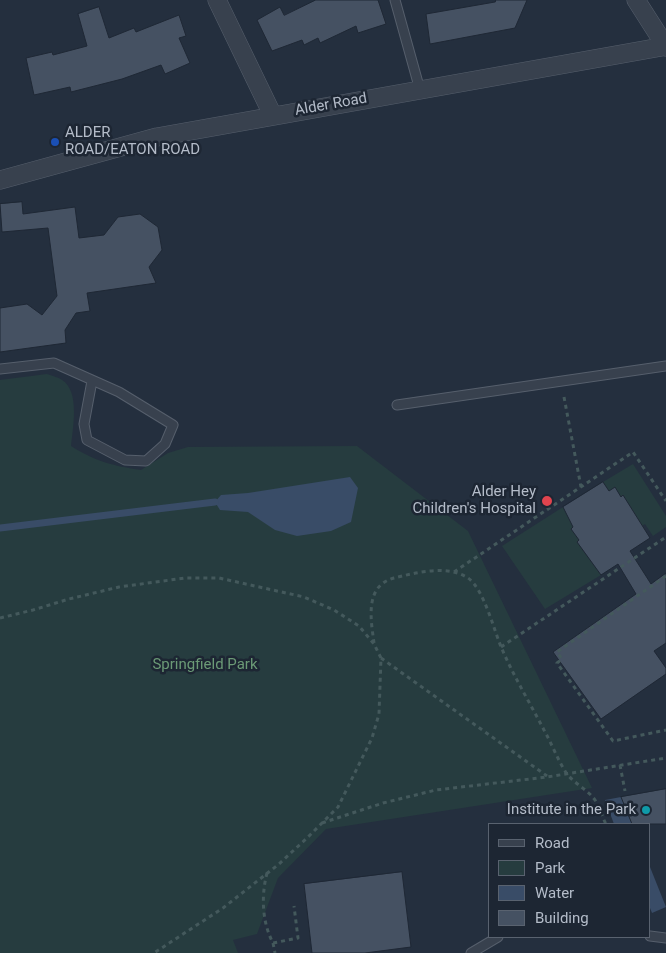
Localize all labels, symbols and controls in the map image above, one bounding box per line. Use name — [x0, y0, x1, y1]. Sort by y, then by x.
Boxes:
street label: Alder Road — [293, 90, 369, 120]
place label: ALDER ROAD/EATON ROAD — [65, 124, 200, 159]
marker: ALDER ROAD/EATON ROAD — [49, 136, 61, 148]
place label: Alder Hey Children's Hospital — [413, 483, 536, 518]
marker: Alder Hey Children's Hospital — [540, 494, 554, 508]
park label: Springfield Park — [152, 656, 258, 674]
place label: Institute in the Park — [507, 801, 636, 819]
marker: Institute in the Park — [640, 804, 652, 816]
legend — [488, 823, 651, 938]
text: Road — [535, 834, 569, 852]
text: Park — [535, 859, 565, 877]
text: Water — [535, 884, 574, 902]
text: Building — [535, 909, 589, 927]

